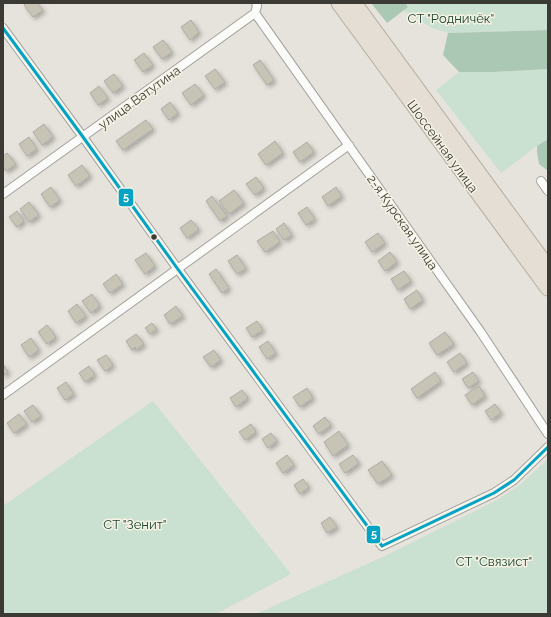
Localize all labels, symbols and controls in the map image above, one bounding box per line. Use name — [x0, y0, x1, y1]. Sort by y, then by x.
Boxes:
park label: СТ "Родничёк" — [408, 11, 494, 26]
street label: улица Ватутина — [95, 63, 183, 132]
street label: Шоссейная улица — [404, 97, 481, 195]
street label: 2-я Курская улица — [364, 172, 441, 273]
line badge: 5 — [118, 188, 134, 207]
text: 5 — [123, 191, 129, 204]
unlabelled marker — [149, 232, 159, 242]
park label: СТ "Зенит" — [103, 517, 167, 532]
line badge: 5 — [366, 525, 381, 544]
text: 5 — [371, 528, 377, 541]
park label: СТ "Связист" — [456, 554, 532, 569]

